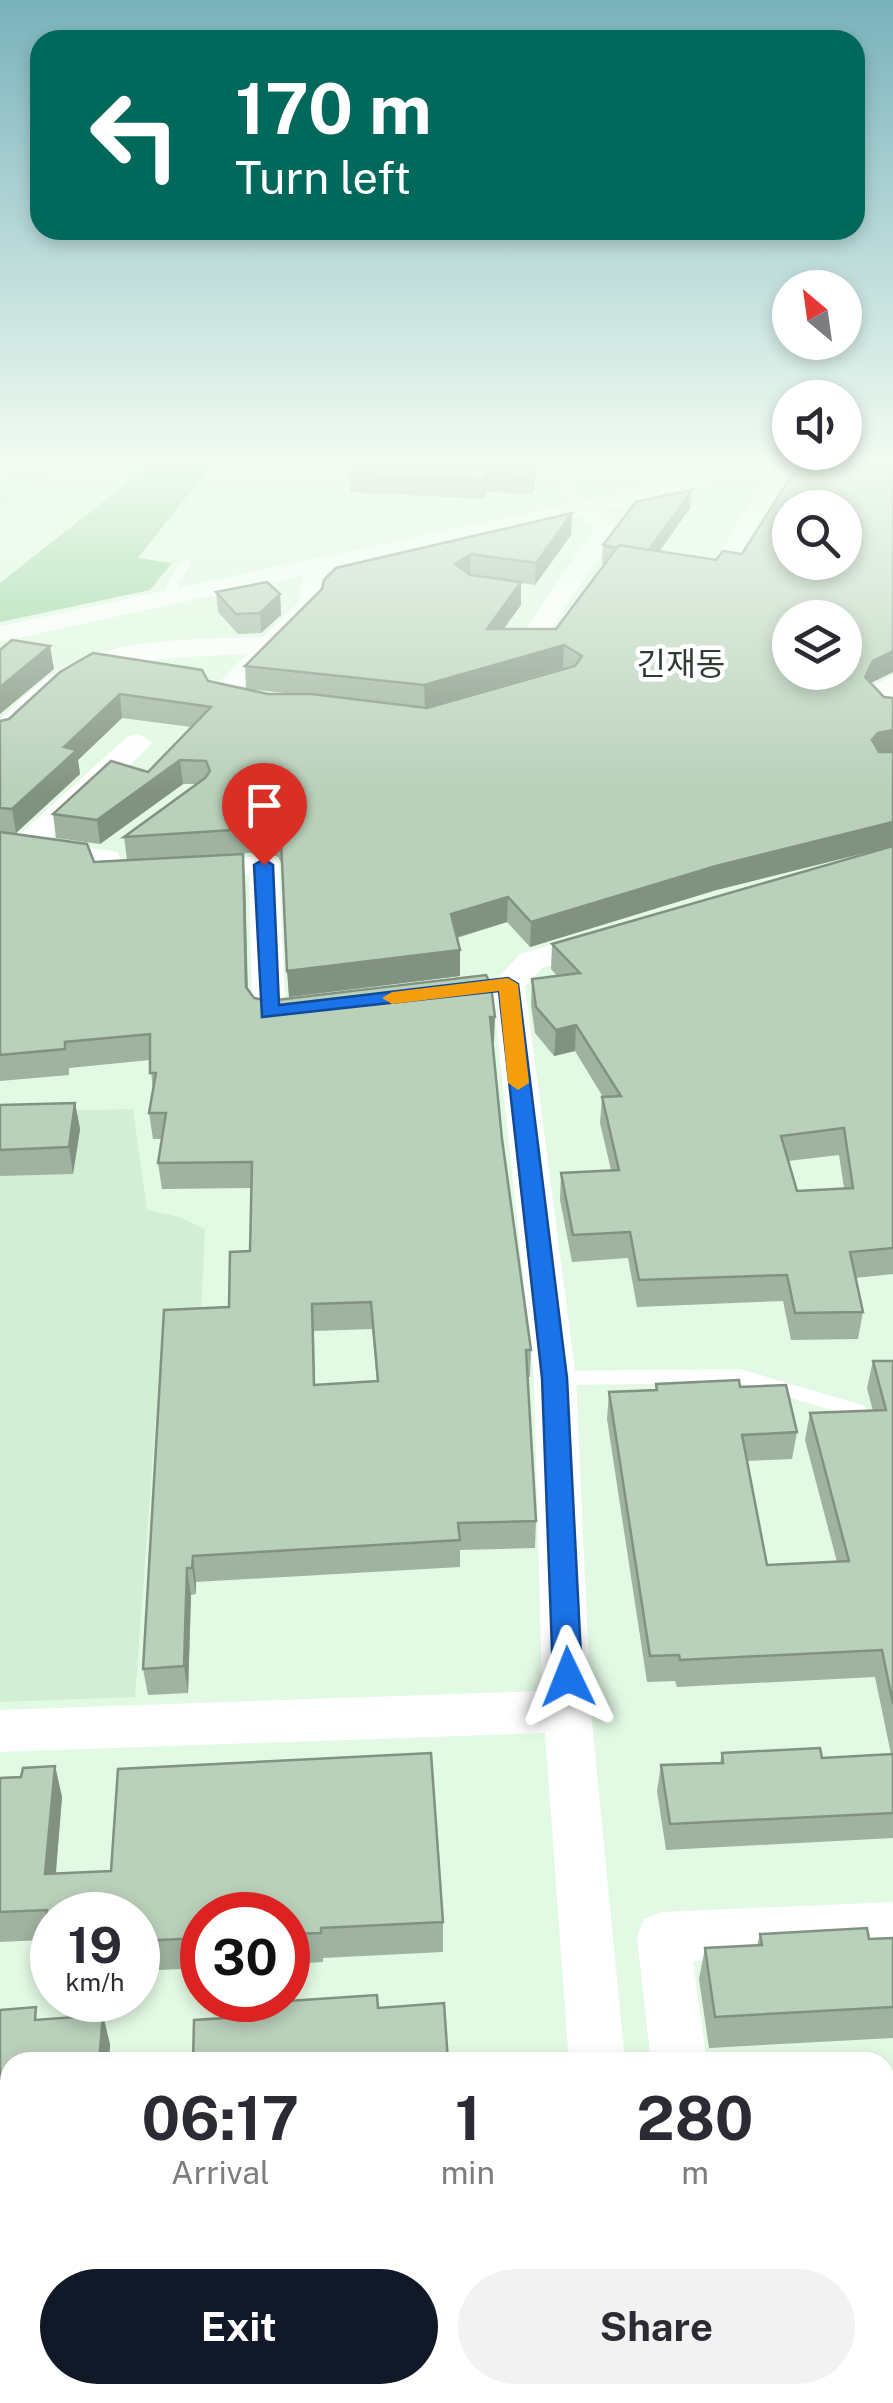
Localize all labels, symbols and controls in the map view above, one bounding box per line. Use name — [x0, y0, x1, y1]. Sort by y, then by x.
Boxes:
text: 170 m — [235, 67, 432, 150]
icon: left — [70, 70, 200, 200]
text: Turn left — [235, 151, 411, 204]
north arrow — [772, 270, 862, 360]
map controls — [772, 270, 862, 690]
button: sound — [772, 380, 862, 470]
button: search — [772, 490, 862, 580]
button: layers — [772, 600, 862, 690]
district label: 긴재동 — [637, 645, 725, 682]
pin — [222, 763, 307, 866]
icon: arrive — [237, 778, 292, 833]
position arrow — [516, 1625, 620, 1729]
speed limit sign: 30 — [180, 1892, 310, 2022]
text: 19 — [68, 1915, 122, 1974]
text: km/h — [66, 1967, 124, 1997]
text: 06:17 — [142, 2083, 299, 2154]
text: 1 — [455, 2083, 481, 2154]
text: 280 — [637, 2083, 753, 2154]
text: Arrival — [171, 2154, 270, 2191]
text: min — [441, 2154, 495, 2191]
text: m — [681, 2154, 709, 2191]
button: Exit — [40, 2269, 438, 2384]
button: Share — [458, 2269, 855, 2384]

